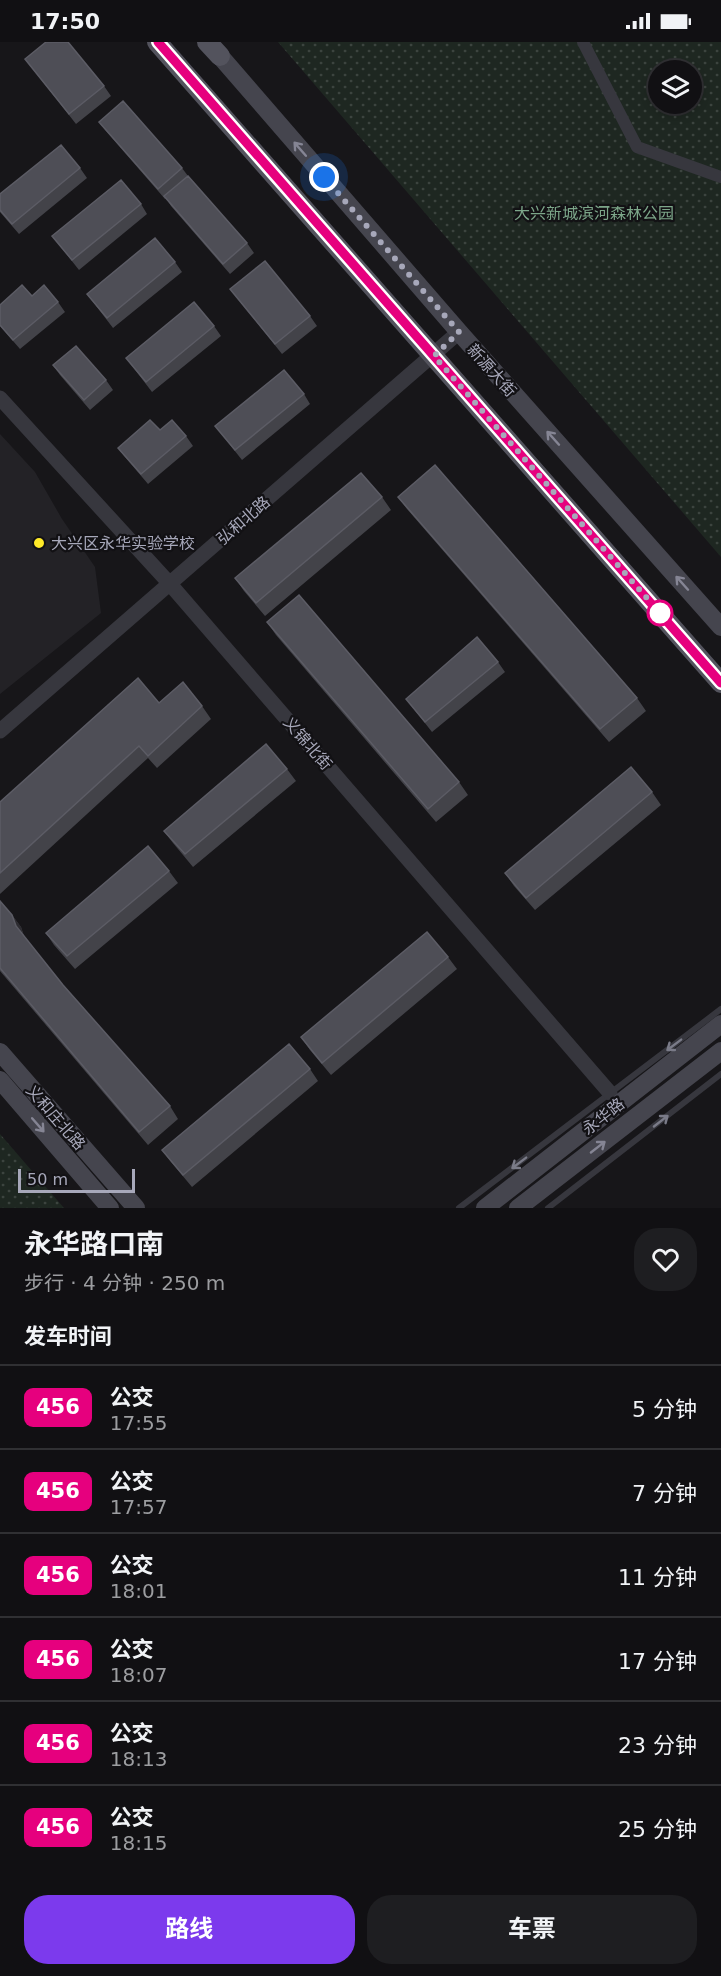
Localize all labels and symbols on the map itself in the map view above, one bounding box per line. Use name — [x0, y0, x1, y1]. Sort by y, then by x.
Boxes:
one-way arrow — [293, 142, 307, 157]
your location — [309, 162, 339, 192]
park label: 大兴新城滨河森林公园 — [514, 204, 674, 223]
street label: 新源大街 — [463, 340, 520, 400]
one-way arrow — [546, 431, 560, 446]
street label: 弘和北路 — [213, 492, 274, 549]
place label: 大兴区永华实验学校 — [51, 534, 195, 553]
marker: 大兴区永华实验学校 — [32, 536, 46, 550]
one-way arrow — [675, 576, 689, 591]
unlabelled marker — [647, 600, 673, 626]
street label: 义锦北街 — [279, 713, 336, 774]
one-way arrow — [667, 1038, 683, 1051]
street label: 义和庄北路 — [22, 1081, 89, 1154]
street label: 永华路 — [579, 1094, 628, 1139]
one-way arrow — [653, 1114, 669, 1127]
one-way arrow — [31, 1117, 45, 1132]
one-way arrow — [589, 1140, 605, 1153]
one-way arrow — [511, 1156, 527, 1169]
scale bar — [18, 1166, 135, 1194]

